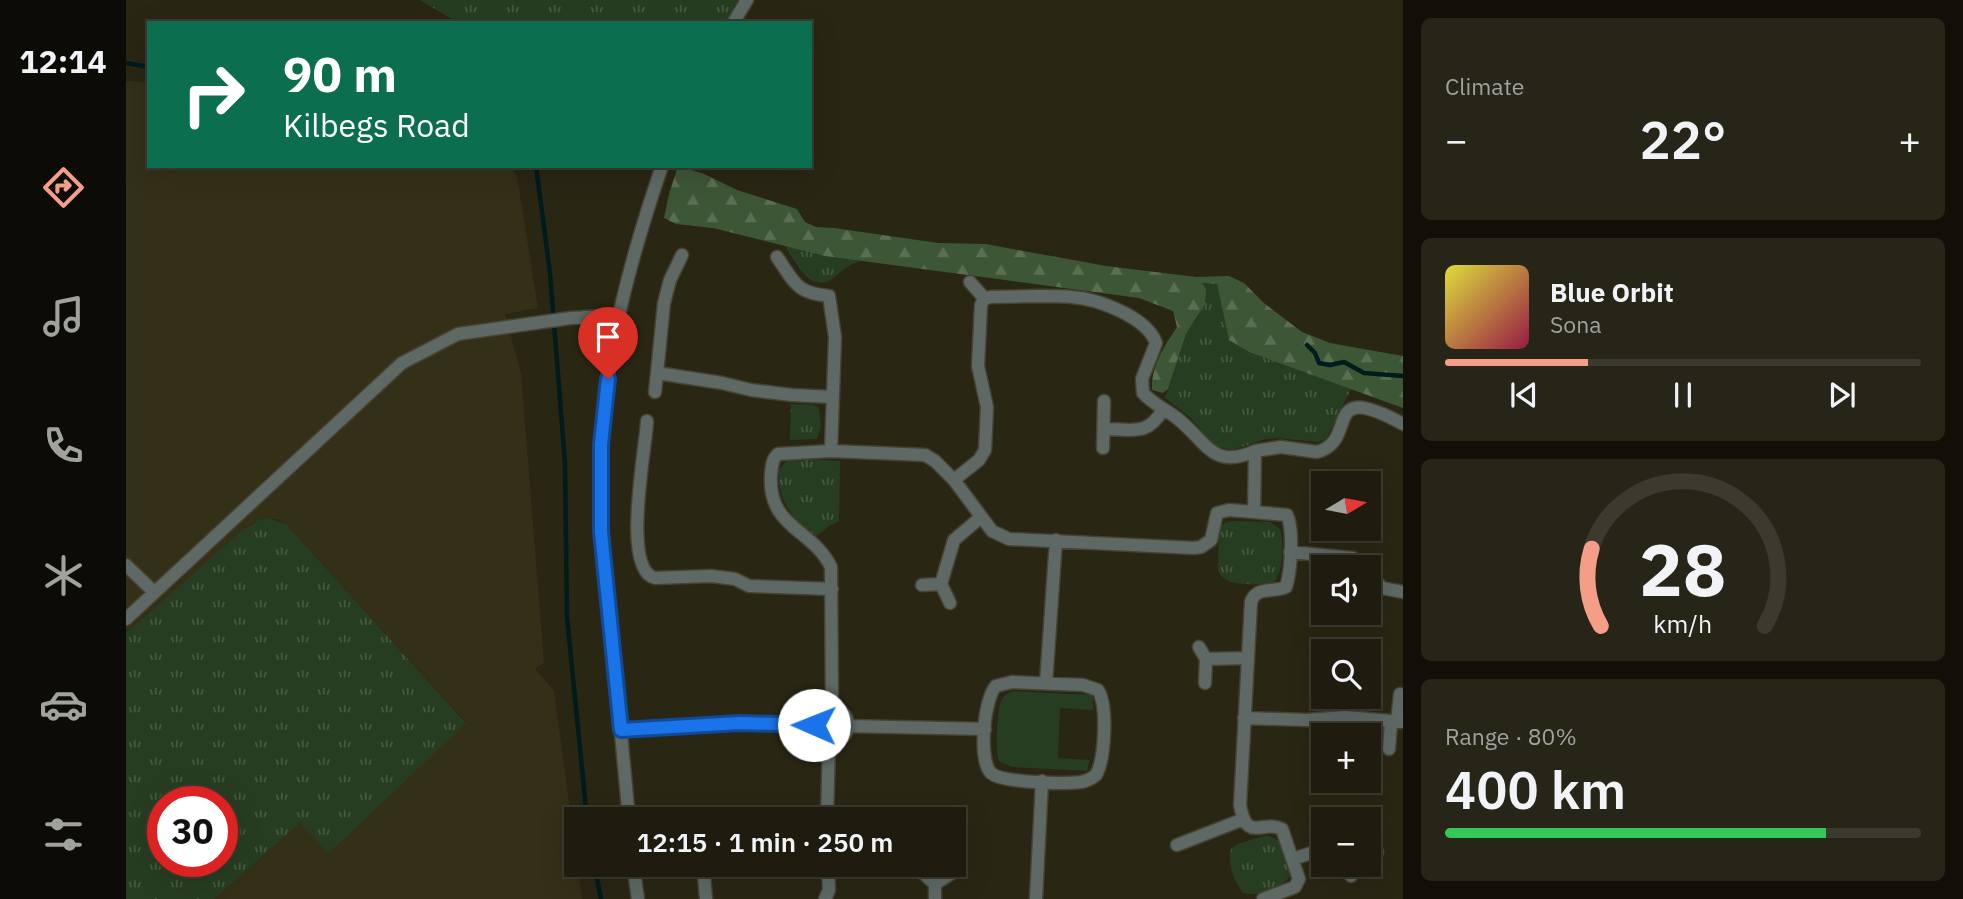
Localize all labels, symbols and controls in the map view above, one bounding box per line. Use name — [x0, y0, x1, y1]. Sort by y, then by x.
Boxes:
text: 12:14 — [19, 40, 107, 82]
text: 90 m — [283, 42, 397, 105]
icon: right — [168, 49, 259, 140]
text: Climate — [1445, 71, 1524, 101]
text: Kilbegs Road — [283, 104, 470, 146]
text: 22° — [1640, 106, 1726, 173]
text: − — [1445, 115, 1468, 164]
text: + — [1898, 115, 1921, 164]
icon: directions — [39, 163, 88, 212]
text: Blue Orbit — [1550, 275, 1674, 309]
icon: music — [39, 292, 88, 341]
pin — [578, 307, 638, 379]
text: Sona — [1550, 309, 1602, 339]
icon: arrive — [589, 318, 627, 356]
icon: previous — [1505, 376, 1543, 414]
icon: pause — [1664, 376, 1702, 414]
icon: next — [1823, 376, 1861, 414]
icon: phone — [39, 421, 88, 470]
north arrow — [1311, 471, 1381, 541]
map controls — [1311, 471, 1381, 877]
text: 28 — [1639, 521, 1727, 616]
icon: climate — [39, 551, 88, 600]
button: sound — [1311, 555, 1381, 625]
text: km/h — [1654, 606, 1712, 639]
button: search — [1311, 639, 1381, 709]
icon: car — [39, 680, 88, 729]
position arrow — [777, 688, 851, 762]
text: Range · 80% — [1445, 721, 1577, 751]
button: + — [1311, 723, 1381, 793]
text: 400 km — [1445, 756, 1626, 823]
speed limit sign: 30 — [147, 786, 238, 877]
button: − — [1311, 807, 1381, 877]
icon: filters — [39, 810, 88, 859]
text: 12:15 · 1 min · 250 m — [637, 825, 893, 859]

